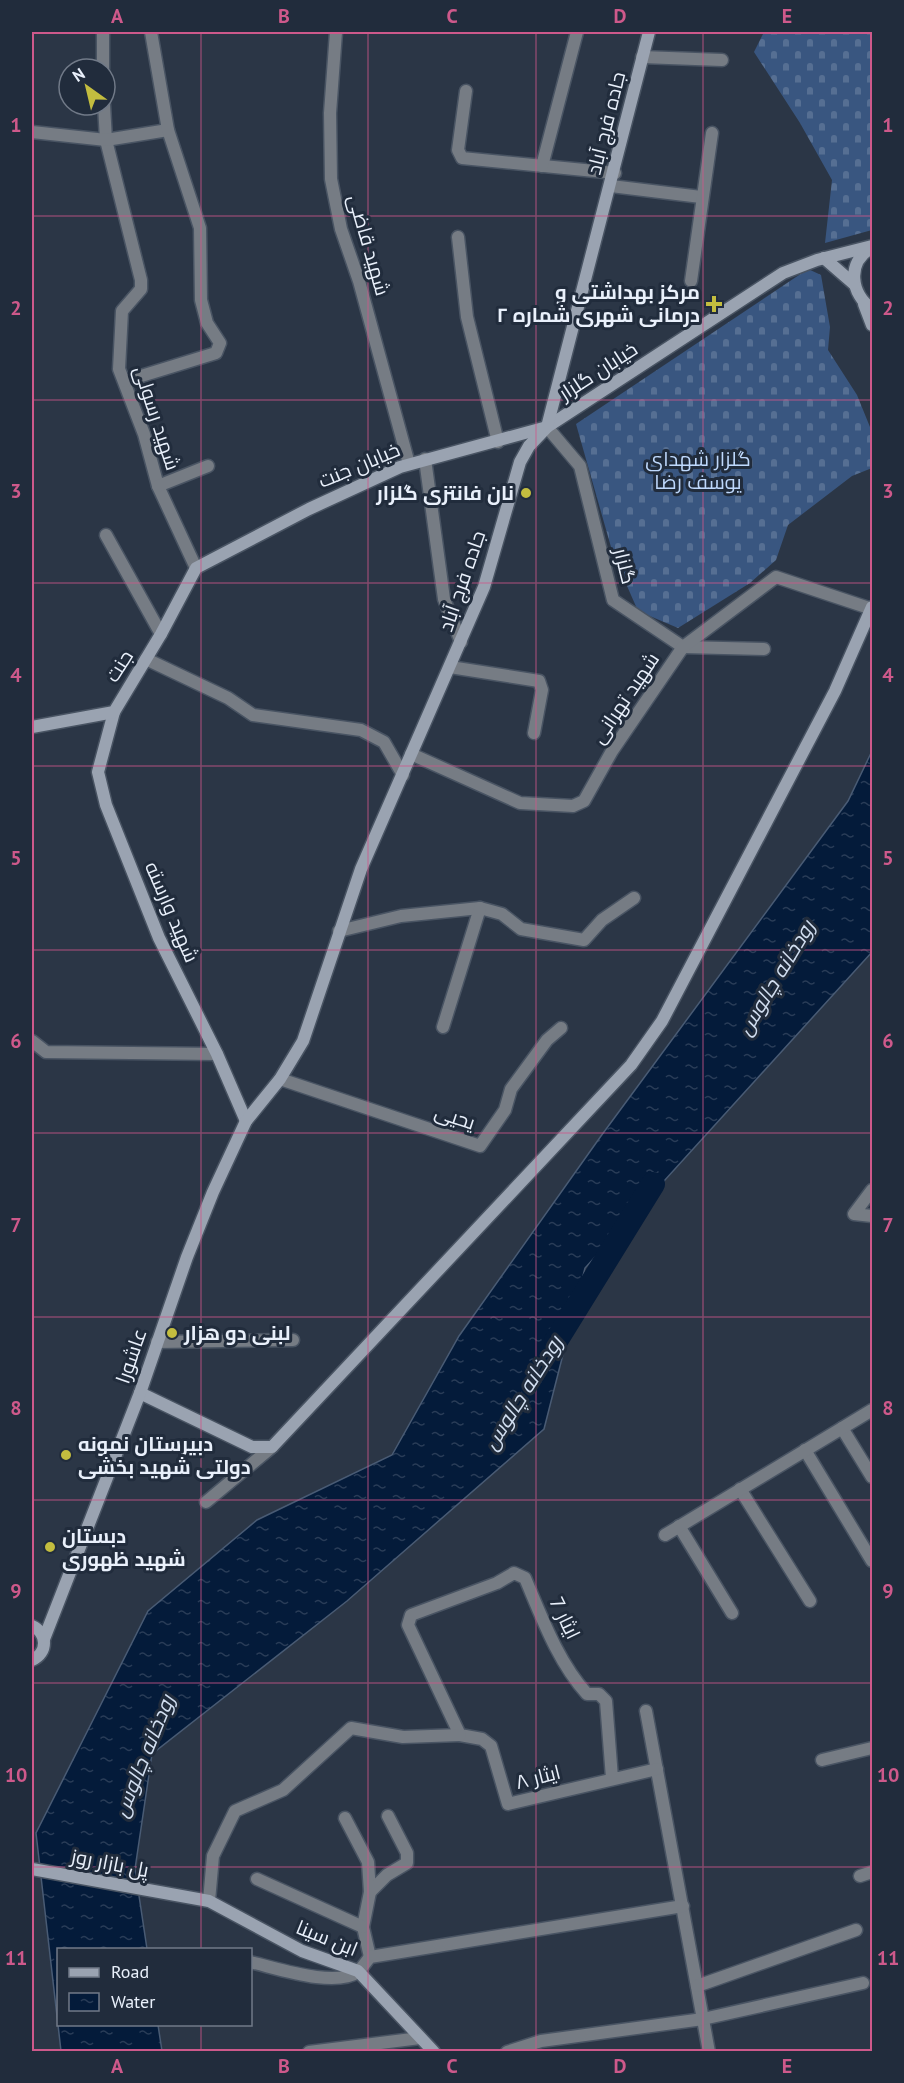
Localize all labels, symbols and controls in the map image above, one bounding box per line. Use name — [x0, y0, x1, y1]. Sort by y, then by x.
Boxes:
text: A — [111, 3, 124, 29]
text: B — [278, 3, 290, 29]
text: C — [446, 3, 458, 29]
text: D — [614, 3, 627, 29]
text: E — [782, 3, 792, 29]
north arrow — [57, 57, 117, 117]
text: N — [69, 63, 89, 86]
street label: جاده فرج آباد — [581, 69, 632, 177]
text: 1 — [10, 112, 22, 138]
text: 1 — [882, 112, 894, 138]
street label: شهید قاضی — [342, 192, 396, 298]
place label: مرکز بهداشتی و درمانی شهری شماره ۲ — [497, 279, 700, 328]
text: 2 — [10, 295, 22, 321]
marker: مرکز بهداشتی و درمانی شهری شماره ۲ — [705, 295, 723, 313]
text: 2 — [882, 295, 894, 321]
street label: خیابان گلزار — [553, 336, 642, 407]
street label: شهید رسولی — [128, 363, 186, 473]
street label: خیابان جنت — [314, 436, 404, 494]
park label: گلزار شهدای یوسف رضا — [645, 446, 751, 495]
text: 3 — [10, 478, 22, 504]
text: 3 — [882, 478, 894, 504]
place label: نان فانتزی گلزار — [375, 480, 514, 506]
marker: نان فانتزی گلزار — [519, 486, 533, 500]
street label: جاده فرج آباد — [433, 527, 492, 635]
street label: گلزار — [608, 544, 642, 587]
street label: جنت — [99, 645, 139, 687]
street label: شهید تهرانی — [585, 647, 665, 749]
text: 4 — [10, 662, 22, 688]
text: 4 — [882, 662, 894, 688]
text: 5 — [10, 845, 22, 871]
text: 5 — [882, 845, 894, 871]
street label: شهید وارسته — [139, 858, 205, 966]
water label: رودخانه چالوس — [731, 914, 822, 1041]
text: 6 — [10, 1028, 22, 1054]
text: 6 — [882, 1028, 894, 1054]
street label: یحیی — [432, 1098, 479, 1136]
text: 7 — [10, 1212, 22, 1238]
text: 7 — [882, 1212, 894, 1238]
place label: لبنی دو هزار — [183, 1320, 291, 1346]
street label: عاشورا — [110, 1325, 152, 1387]
marker: لبنی دو هزار — [165, 1326, 179, 1340]
water label: رودخانه چالوس — [477, 1329, 570, 1455]
text: 8 — [10, 1395, 22, 1421]
text: 8 — [882, 1395, 894, 1421]
place label: دبیرستان نمونه دولتی شهید بخشی — [78, 1431, 251, 1480]
marker: دبیرستان نمونه دولتی شهید بخشی — [59, 1448, 73, 1462]
place label: دبستان شهید ظهوری — [62, 1523, 186, 1572]
marker: دبستان شهید ظهوری — [43, 1540, 57, 1554]
text: 9 — [10, 1578, 22, 1604]
text: 9 — [882, 1578, 894, 1604]
street label: ایثار 7 — [544, 1593, 586, 1643]
water label: رودخانه چالوس — [107, 1689, 182, 1821]
street label: ایثار ۸ — [513, 1759, 563, 1795]
text: 10 — [5, 1762, 27, 1788]
text: 10 — [877, 1762, 899, 1788]
street label: پل بازار روز — [68, 1843, 152, 1883]
street label: ابن سینا — [292, 1914, 362, 1962]
text: 11 — [5, 1945, 27, 1971]
text: 11 — [877, 1945, 899, 1971]
legend — [57, 1948, 252, 2026]
text: Road — [111, 1960, 149, 1983]
text: Water — [111, 1990, 155, 2013]
text: A — [111, 2053, 124, 2079]
text: B — [278, 2053, 290, 2079]
text: C — [446, 2053, 458, 2079]
text: D — [614, 2053, 627, 2079]
text: E — [782, 2053, 792, 2079]

